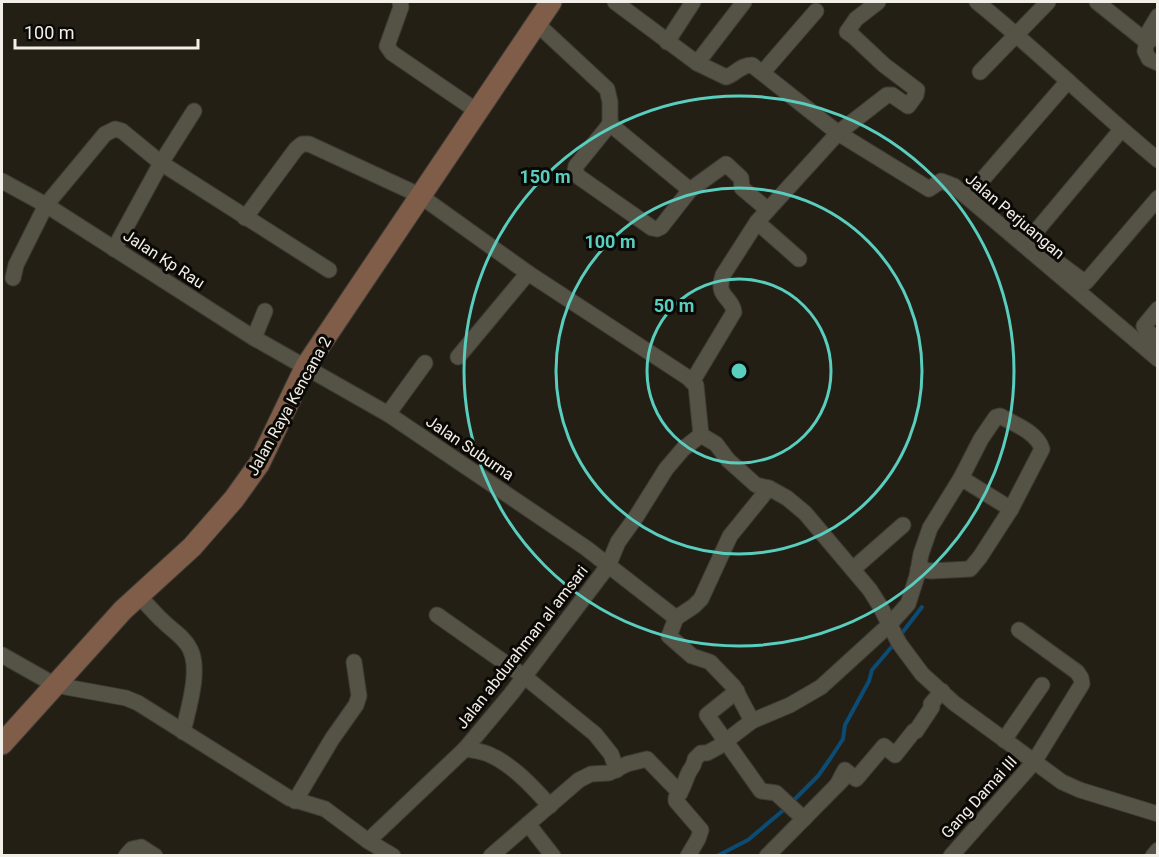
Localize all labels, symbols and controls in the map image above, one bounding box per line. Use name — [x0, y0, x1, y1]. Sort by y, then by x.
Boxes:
scale bar — [15, 12, 198, 50]
text: 100 m — [24, 22, 75, 43]
text: 150 m — [519, 166, 571, 187]
street label: Jalan Perjuangan — [962, 169, 1068, 263]
street label: Jalan Kp Rau — [120, 226, 208, 292]
text: 100 m — [584, 231, 636, 252]
text: 50 m — [654, 295, 694, 316]
street label: Jalan Raya Kencana 2 — [243, 333, 335, 479]
centre of rings — [729, 361, 749, 381]
street label: Jalan Suburna — [422, 412, 518, 484]
street label: Jalan abdurahman al amsari — [452, 561, 592, 733]
street label: Gang Damai III — [937, 752, 1021, 842]

